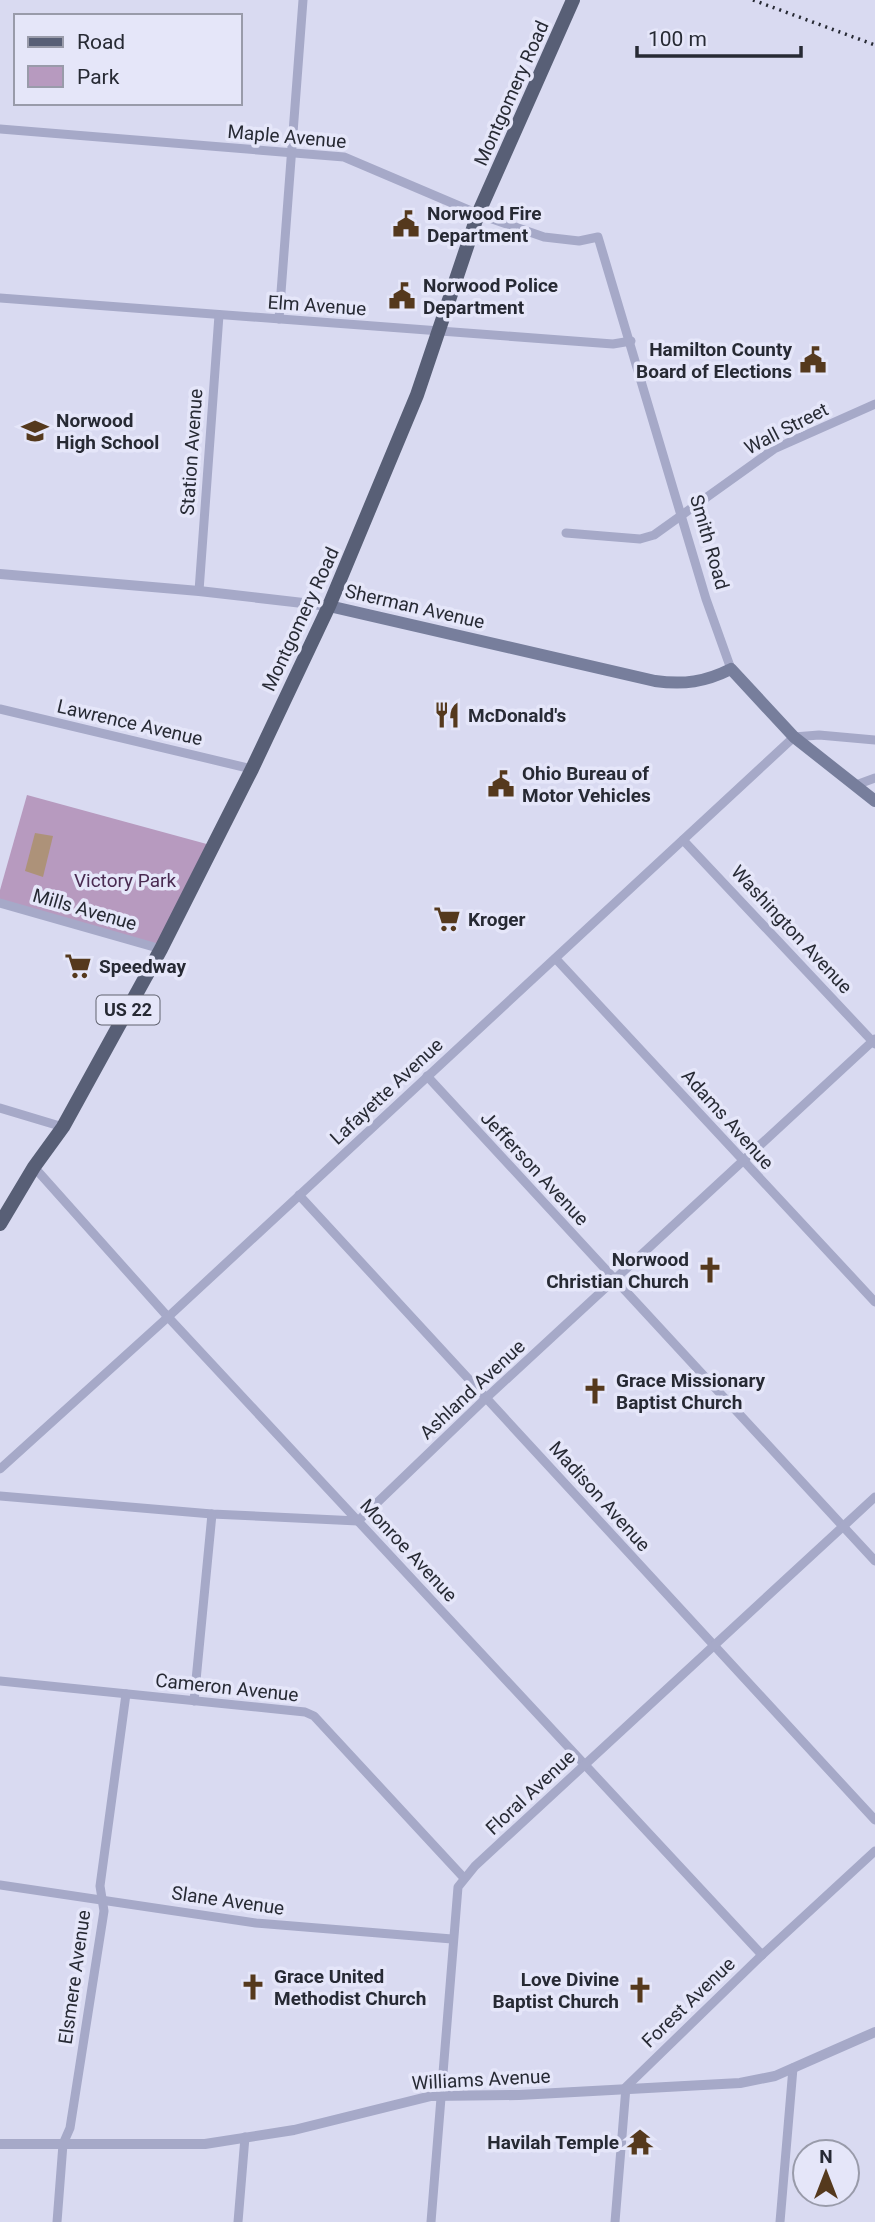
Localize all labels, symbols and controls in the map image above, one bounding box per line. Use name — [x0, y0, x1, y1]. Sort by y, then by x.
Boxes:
legend — [14, 14, 242, 105]
scale bar — [637, 14, 802, 58]
street label: Montgomery Road — [469, 17, 554, 169]
text: 100 m — [648, 27, 707, 51]
text: Road — [77, 30, 125, 54]
text: Park — [77, 65, 120, 89]
street label: Maple Avenue — [227, 120, 347, 153]
place label: Norwood Fire Department — [427, 202, 542, 247]
public building icon: Norwood Fire Department — [391, 209, 421, 239]
place label: Norwood Police Department — [423, 274, 558, 319]
public building icon: Norwood Police Department — [387, 281, 417, 311]
street label: Elm Avenue — [267, 291, 367, 320]
place label: Hamilton County Board of Elections — [636, 338, 792, 383]
public building icon: Hamilton County Board of Elections — [798, 345, 828, 375]
street label: Station Avenue — [176, 388, 207, 516]
street label: Wall Street — [740, 398, 832, 459]
place label: Norwood High School — [56, 409, 159, 454]
school or university icon: Norwood High School — [20, 416, 50, 446]
street label: Smith Road — [685, 492, 734, 592]
street label: Montgomery Road — [257, 544, 344, 695]
street label: Sherman Avenue — [343, 579, 487, 634]
street label: Lawrence Avenue — [55, 695, 205, 750]
restaurant icon: McDonald's — [432, 700, 462, 730]
place label: McDonald's — [468, 704, 566, 727]
place label: Ohio Bureau of Motor Vehicles — [522, 762, 651, 807]
public building icon: Ohio Bureau of Motor Vehicles — [486, 769, 516, 799]
street label: Washington Avenue — [726, 860, 857, 998]
park label: Victory Park — [74, 869, 176, 892]
street label: Mills Avenue — [30, 884, 140, 935]
supermarket icon: Kroger — [432, 904, 462, 934]
place label: Kroger — [468, 908, 526, 931]
supermarket icon: Speedway — [63, 951, 93, 981]
place label: Speedway — [99, 955, 187, 978]
road number: US 22 — [96, 995, 160, 1024]
street label: Lafayette Avenue — [325, 1033, 447, 1149]
street label: Adams Avenue — [677, 1065, 779, 1174]
street label: Jefferson Avenue — [476, 1106, 594, 1230]
place label: Norwood Christian Church — [546, 1248, 689, 1293]
church icon: Norwood Christian Church — [695, 1255, 725, 1285]
street label: Ashland Avenue — [415, 1335, 530, 1444]
place label: Grace Missionary Baptist Church — [616, 1369, 766, 1414]
church icon: Grace Missionary Baptist Church — [580, 1376, 610, 1406]
street label: Madison Avenue — [544, 1437, 655, 1556]
street label: Monroe Avenue — [355, 1494, 462, 1606]
street label: Cameron Avenue — [154, 1669, 300, 1706]
street label: Floral Avenue — [481, 1745, 580, 1840]
street label: Slane Avenue — [170, 1881, 286, 1920]
street label: Elsmere Avenue — [54, 1909, 95, 2046]
street label: Forest Avenue — [637, 1952, 740, 2052]
place label: Grace United Methodist Church — [274, 1965, 426, 2010]
place label: Love Divine Baptist Church — [493, 1968, 619, 2013]
church icon: Grace United Methodist Church — [238, 1972, 268, 2002]
church icon: Love Divine Baptist Church — [625, 1975, 655, 2005]
street label: Williams Avenue — [411, 2064, 551, 2095]
temple icon: Havilah Temple — [625, 2127, 655, 2157]
place label: Havilah Temple — [487, 2131, 619, 2154]
north arrow — [791, 2138, 861, 2208]
text: N — [819, 2145, 833, 2168]

